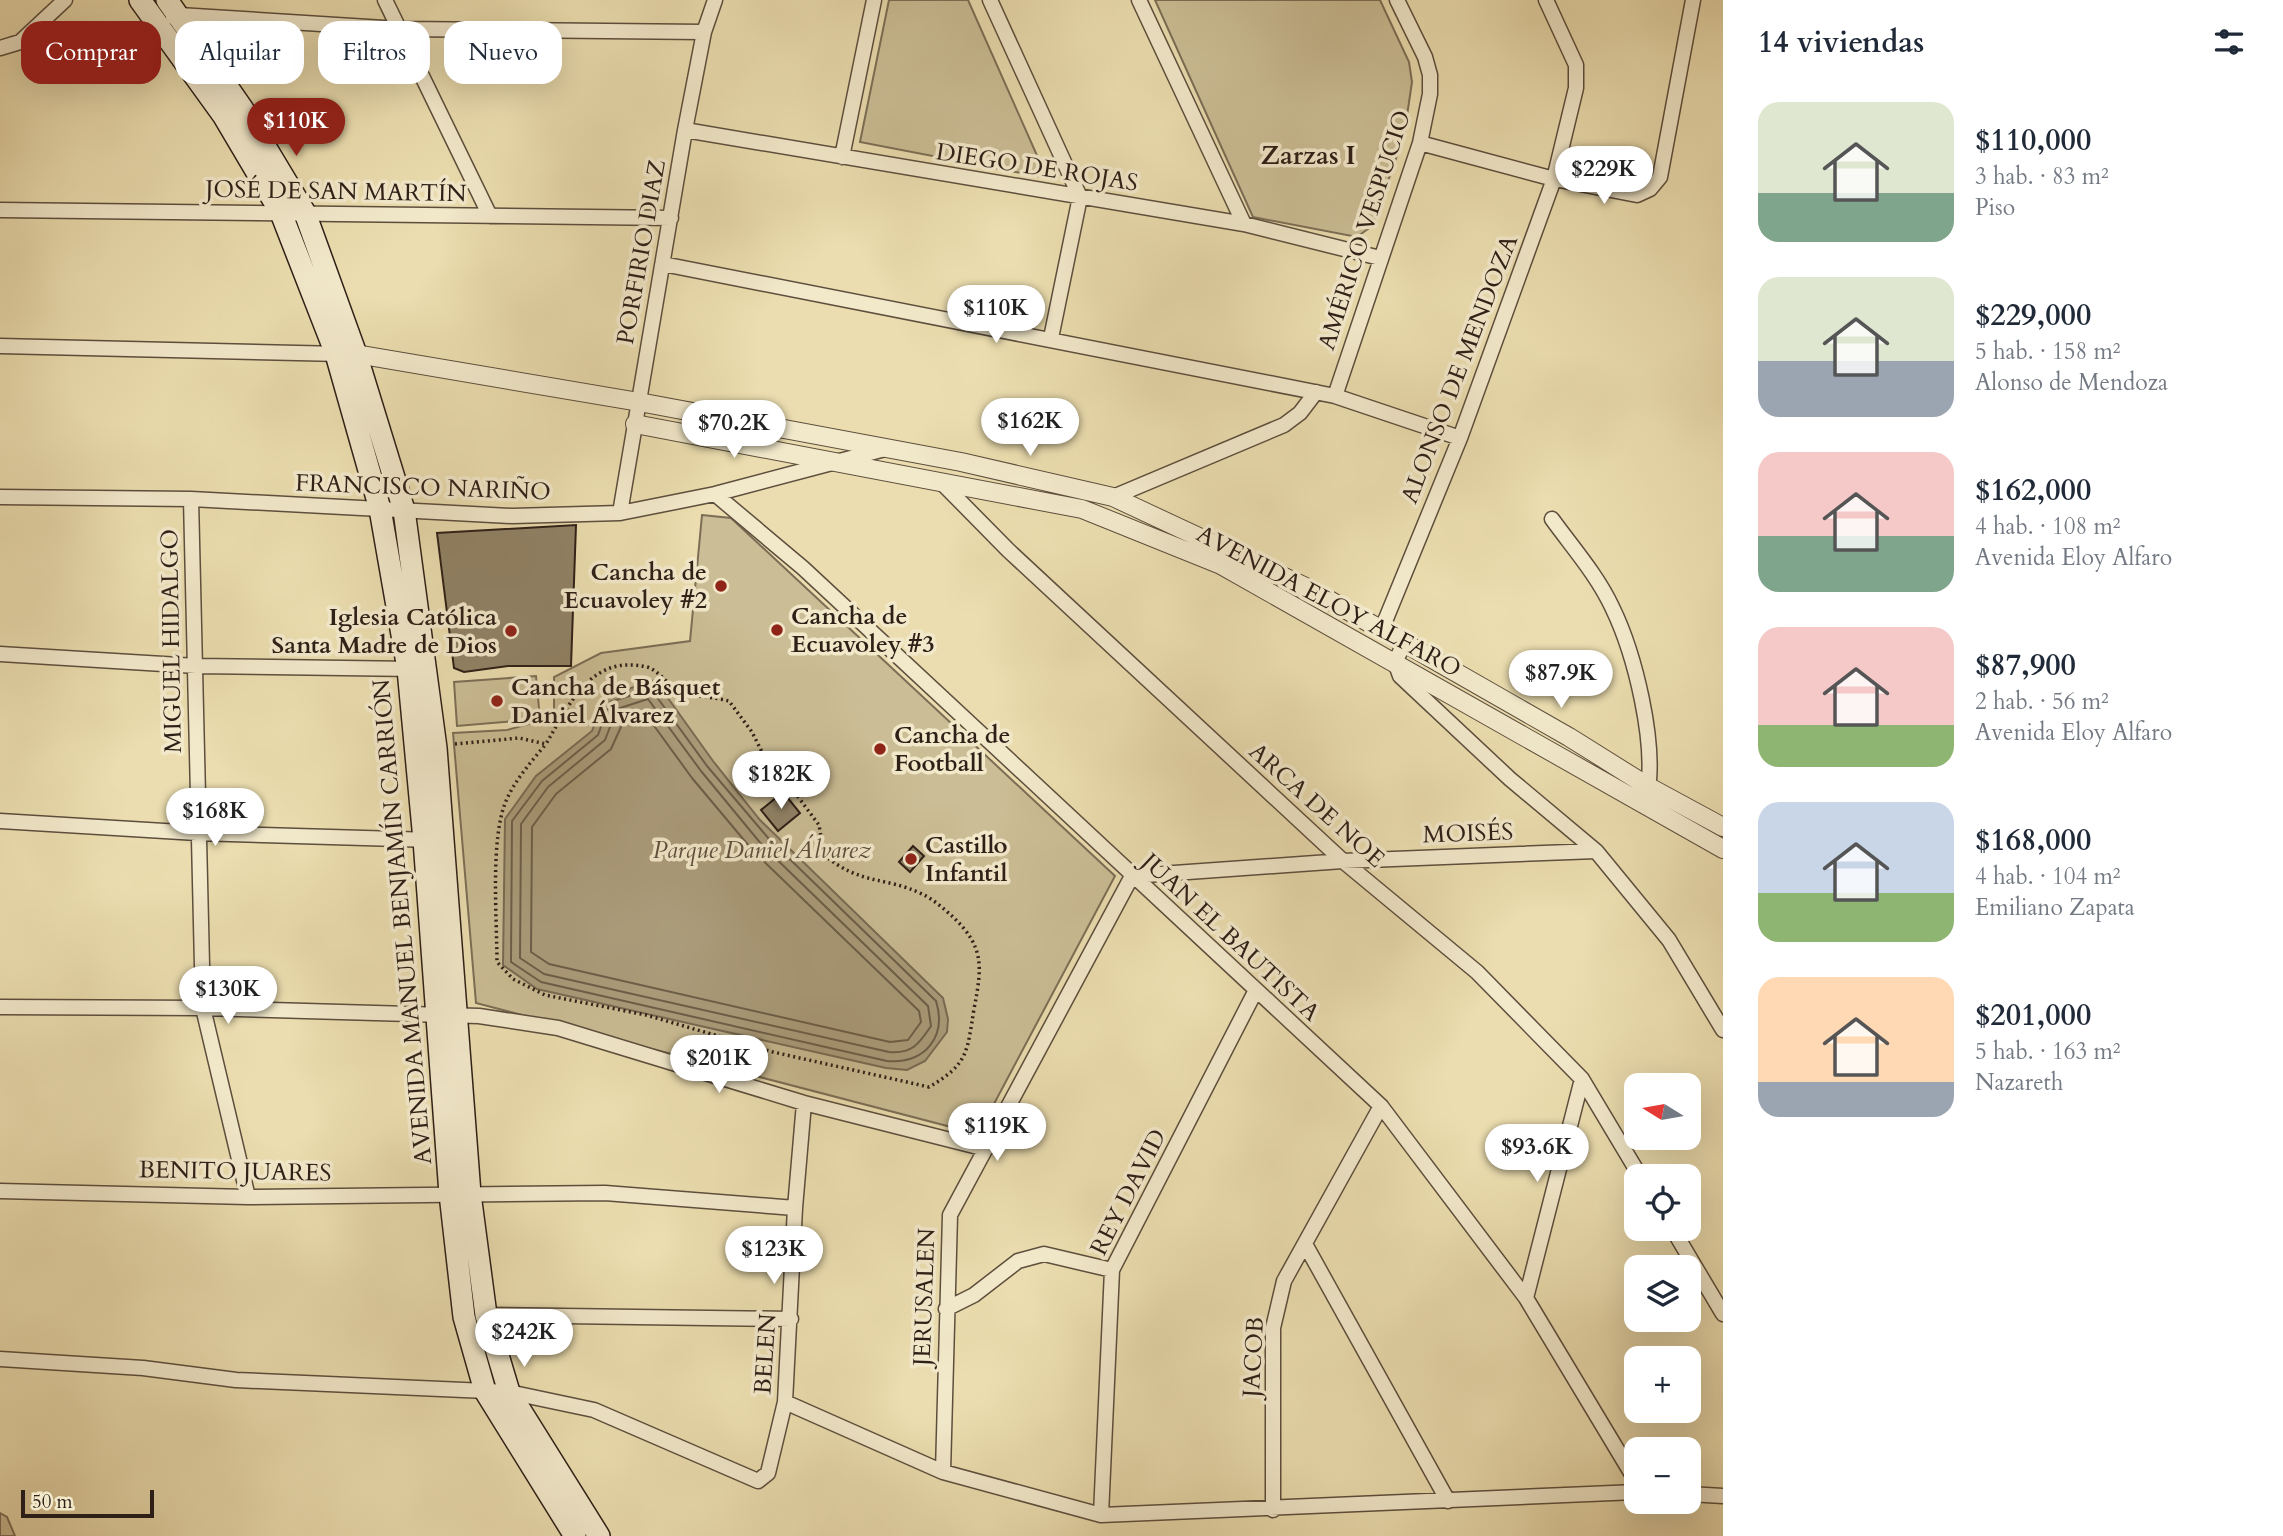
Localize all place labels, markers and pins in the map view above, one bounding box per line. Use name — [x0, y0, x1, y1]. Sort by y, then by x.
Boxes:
pin: $110K — [247, 99, 345, 158]
pin: $229K — [1555, 146, 1653, 206]
pin: $110K — [947, 286, 1045, 345]
pin: $162K — [981, 398, 1079, 458]
pin: $70.2K — [677, 400, 791, 460]
place label: Cancha de Ecuavoley #2 — [563, 556, 707, 617]
marker: Cancha de Ecuavoley #2 — [713, 578, 729, 594]
place label: Cancha de Ecuavoley #3 — [791, 600, 935, 661]
place label: Iglesia Católica Santa Madre de Dios — [272, 601, 497, 662]
marker: Cancha de Ecuavoley #3 — [769, 622, 785, 638]
marker: Iglesia Católica Santa Madre de Dios — [503, 623, 519, 639]
pin: $87.9K — [1504, 650, 1618, 710]
place label: Cancha de Básquet Daniel Álvarez — [511, 671, 721, 732]
marker: Cancha de Básquet Daniel Álvarez — [489, 693, 505, 709]
place label: Cancha de Football — [894, 719, 1010, 780]
marker: Cancha de Football — [872, 741, 888, 757]
pin: $182K — [732, 752, 830, 811]
pin: $168K — [166, 788, 264, 848]
place label: Castillo Infantil — [925, 829, 1007, 890]
marker: Castillo Infantil — [903, 851, 919, 867]
pin: $130K — [179, 967, 277, 1026]
pin: $201K — [670, 1036, 768, 1095]
pin: $119K — [948, 1104, 1046, 1163]
pin: $93.6K — [1480, 1124, 1594, 1184]
pin: $123K — [725, 1226, 823, 1286]
pin: $242K — [475, 1310, 573, 1369]

